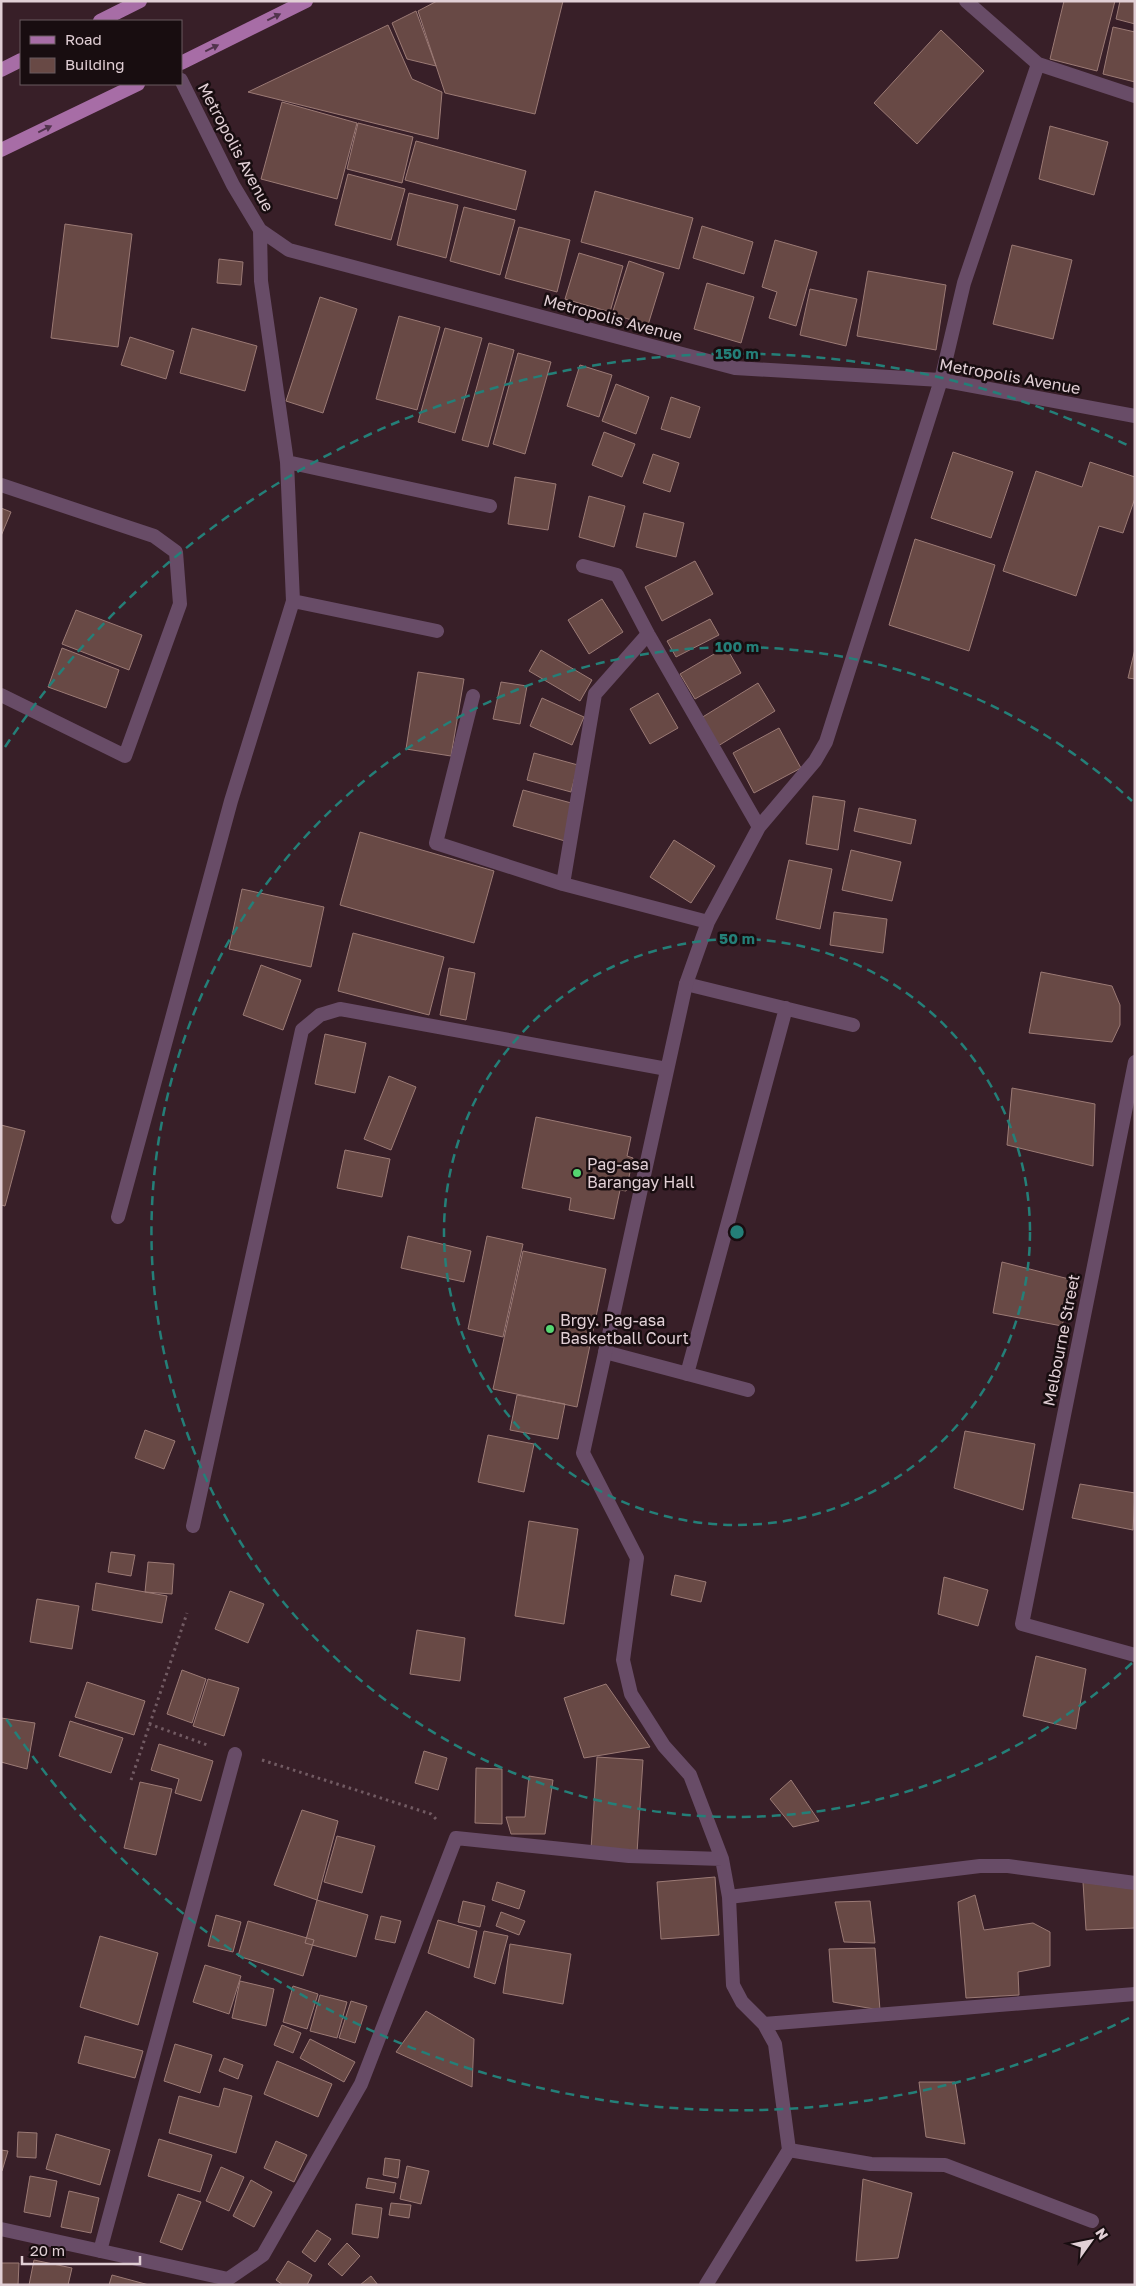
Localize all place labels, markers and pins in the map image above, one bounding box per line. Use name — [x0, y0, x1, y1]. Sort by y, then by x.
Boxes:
place label: Pag-asa Barangay Hall — [587, 1154, 695, 1192]
marker: Pag-asa Barangay Hall — [571, 1167, 583, 1179]
centre of rings — [728, 1223, 746, 1241]
place label: Brgy. Pag-asa Basketball Court — [560, 1310, 689, 1348]
marker: Brgy. Pag-asa Basketball Court — [544, 1323, 556, 1335]

